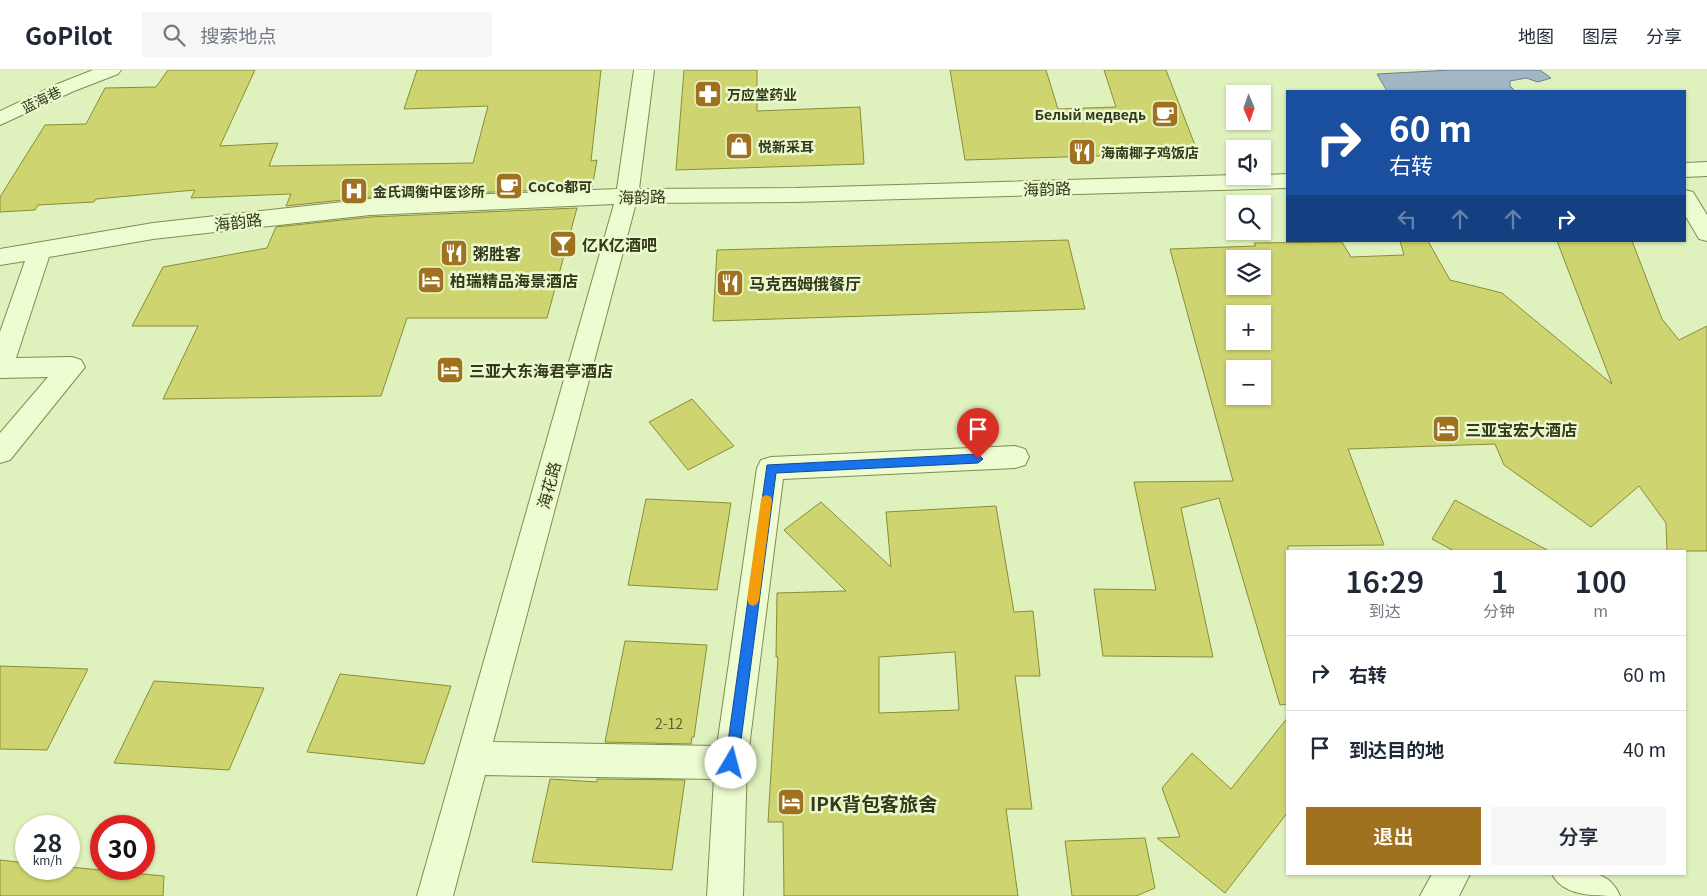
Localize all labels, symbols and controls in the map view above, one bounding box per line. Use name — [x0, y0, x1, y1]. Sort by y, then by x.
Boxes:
search box — [142, 12, 492, 57]
text: GoPilot — [25, 17, 112, 52]
icon: search — [160, 21, 188, 49]
text: 搜索地点 — [200, 21, 276, 48]
text: 地图 — [1518, 22, 1554, 48]
text: 图层 — [1582, 22, 1618, 48]
text: 分享 — [1646, 22, 1682, 48]
pharmacy icon: 万应堂药业 — [693, 79, 723, 109]
street label: 蓝海巷 — [18, 81, 64, 117]
place label: 万应堂药业 — [727, 84, 797, 104]
north arrow — [1226, 85, 1271, 130]
map controls — [1226, 85, 1271, 405]
cafe icon: Белый медведь — [1150, 99, 1180, 129]
text: 60 m — [1389, 101, 1472, 152]
place label: Белый медведь — [1035, 104, 1146, 124]
icon: right — [1306, 110, 1371, 175]
shop icon: 悦新采耳 — [724, 131, 754, 161]
place label: 悦新采耳 — [758, 136, 814, 156]
restaurant icon: 海南椰子鸡饭店 — [1067, 137, 1097, 167]
button: sound — [1226, 140, 1271, 185]
place label: 海南椰子鸡饭店 — [1101, 142, 1199, 162]
text: 右转 — [1389, 148, 1433, 180]
cafe icon: CoCo都可 — [494, 171, 524, 201]
street label: 海韵路 — [1023, 175, 1071, 201]
hospital icon: 金氏调衡中医诊所 — [339, 176, 369, 206]
place label: CoCo都可 — [528, 176, 592, 196]
place label: 金氏调衡中医诊所 — [373, 181, 485, 201]
street label: 海韵路 — [618, 184, 666, 208]
button: search — [1226, 195, 1271, 240]
icon: left — [1393, 205, 1421, 233]
icon: ahead — [1446, 205, 1474, 233]
icon: ahead — [1499, 205, 1527, 233]
icon: right — [1552, 205, 1580, 233]
street label: 海韵路 — [213, 206, 263, 236]
bar icon: 亿K亿酒吧 — [548, 229, 578, 259]
place label: 亿K亿酒吧 — [582, 232, 657, 256]
restaurant icon: 粥胜客 — [439, 238, 469, 268]
place label: 粥胜客 — [473, 241, 521, 265]
button: layers — [1226, 250, 1271, 295]
hotel icon: 柏瑞精品海景酒店 — [416, 265, 446, 295]
place label: 柏瑞精品海景酒店 — [450, 268, 578, 292]
restaurant icon: 马克西姆俄餐厅 — [715, 268, 745, 298]
place label: 马克西姆俄餐厅 — [749, 271, 861, 295]
button: + — [1226, 305, 1271, 350]
hotel icon: 三亚大东海君亭酒店 — [435, 355, 465, 385]
place label: 三亚大东海君亭酒店 — [469, 358, 613, 382]
button: − — [1226, 360, 1271, 405]
pin — [957, 408, 999, 459]
hotel icon: 三亚宝宏大酒店 — [1431, 414, 1461, 444]
icon: arrive — [964, 415, 992, 443]
place label: 三亚宝宏大酒店 — [1465, 417, 1577, 441]
street label: 海花路 — [530, 459, 566, 511]
text: 16:29 — [1345, 558, 1424, 602]
text: 1 — [1491, 558, 1508, 602]
text: 100 — [1575, 558, 1627, 602]
text: 到达 — [1369, 598, 1401, 622]
text: 分钟 — [1483, 598, 1515, 622]
text: m — [1593, 598, 1608, 622]
icon: right — [1306, 659, 1334, 687]
text: 右转 — [1349, 660, 1387, 687]
text: 60 m — [1623, 660, 1666, 687]
house number: 2-12 — [655, 713, 683, 733]
icon: arrive — [1306, 734, 1334, 762]
text: 到达目的地 — [1349, 735, 1444, 762]
text: 40 m — [1623, 735, 1666, 762]
position arrow — [704, 736, 756, 788]
hotel icon: IPK背包客旅舍 — [776, 787, 806, 817]
place label: IPK背包客旅舍 — [810, 789, 937, 816]
button: 退出 — [1306, 807, 1481, 865]
button: 分享 — [1491, 807, 1666, 865]
speed limit sign: 30 — [90, 815, 155, 880]
text: 28 — [33, 823, 62, 859]
text: km/h — [33, 851, 62, 868]

